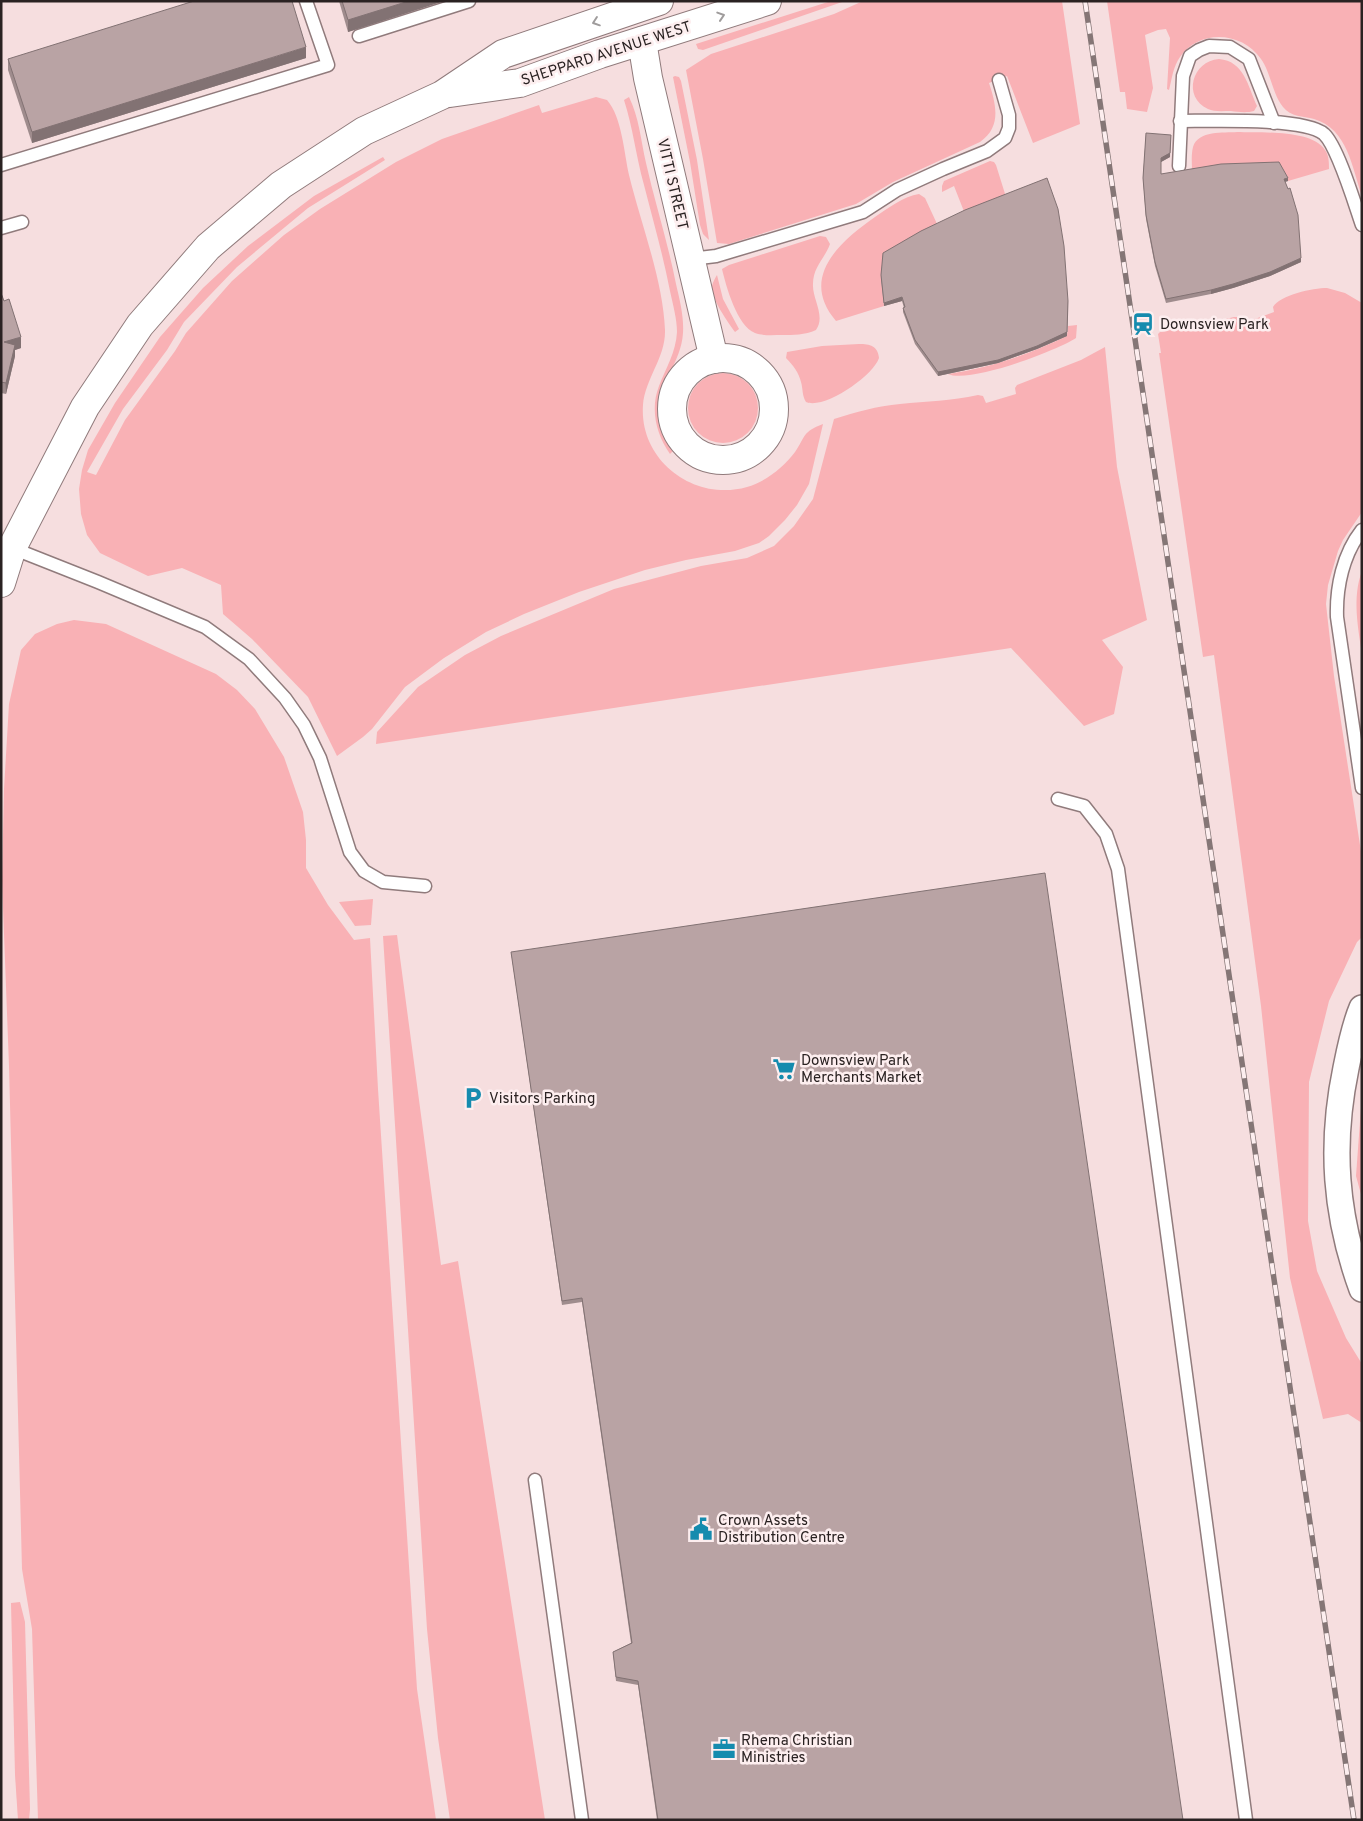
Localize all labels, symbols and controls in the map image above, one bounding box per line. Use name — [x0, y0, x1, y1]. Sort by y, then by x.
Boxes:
one-way arrow — [717, 11, 725, 21]
one-way arrow — [592, 16, 601, 26]
street label: SHEPPARD AVENUE WEST — [519, 18, 694, 91]
street label: VITTI STREET — [652, 137, 691, 232]
station icon: Downsview Park — [1130, 311, 1156, 337]
place label: Downsview Park — [1160, 316, 1269, 335]
place label: Downsview Park Merchants Market — [801, 1052, 922, 1088]
supermarket icon: Downsview Park Merchants Market — [771, 1056, 797, 1082]
parking icon: Visitors Parking — [460, 1085, 486, 1111]
place label: Visitors Parking — [489, 1090, 595, 1109]
place label: Crown Assets Distribution Centre — [718, 1512, 845, 1548]
public building icon: Crown Assets Distribution Centre — [688, 1516, 714, 1542]
place label: Rhema Christian Ministries — [741, 1732, 853, 1768]
office icon: Rhema Christian Ministries — [711, 1736, 737, 1762]

